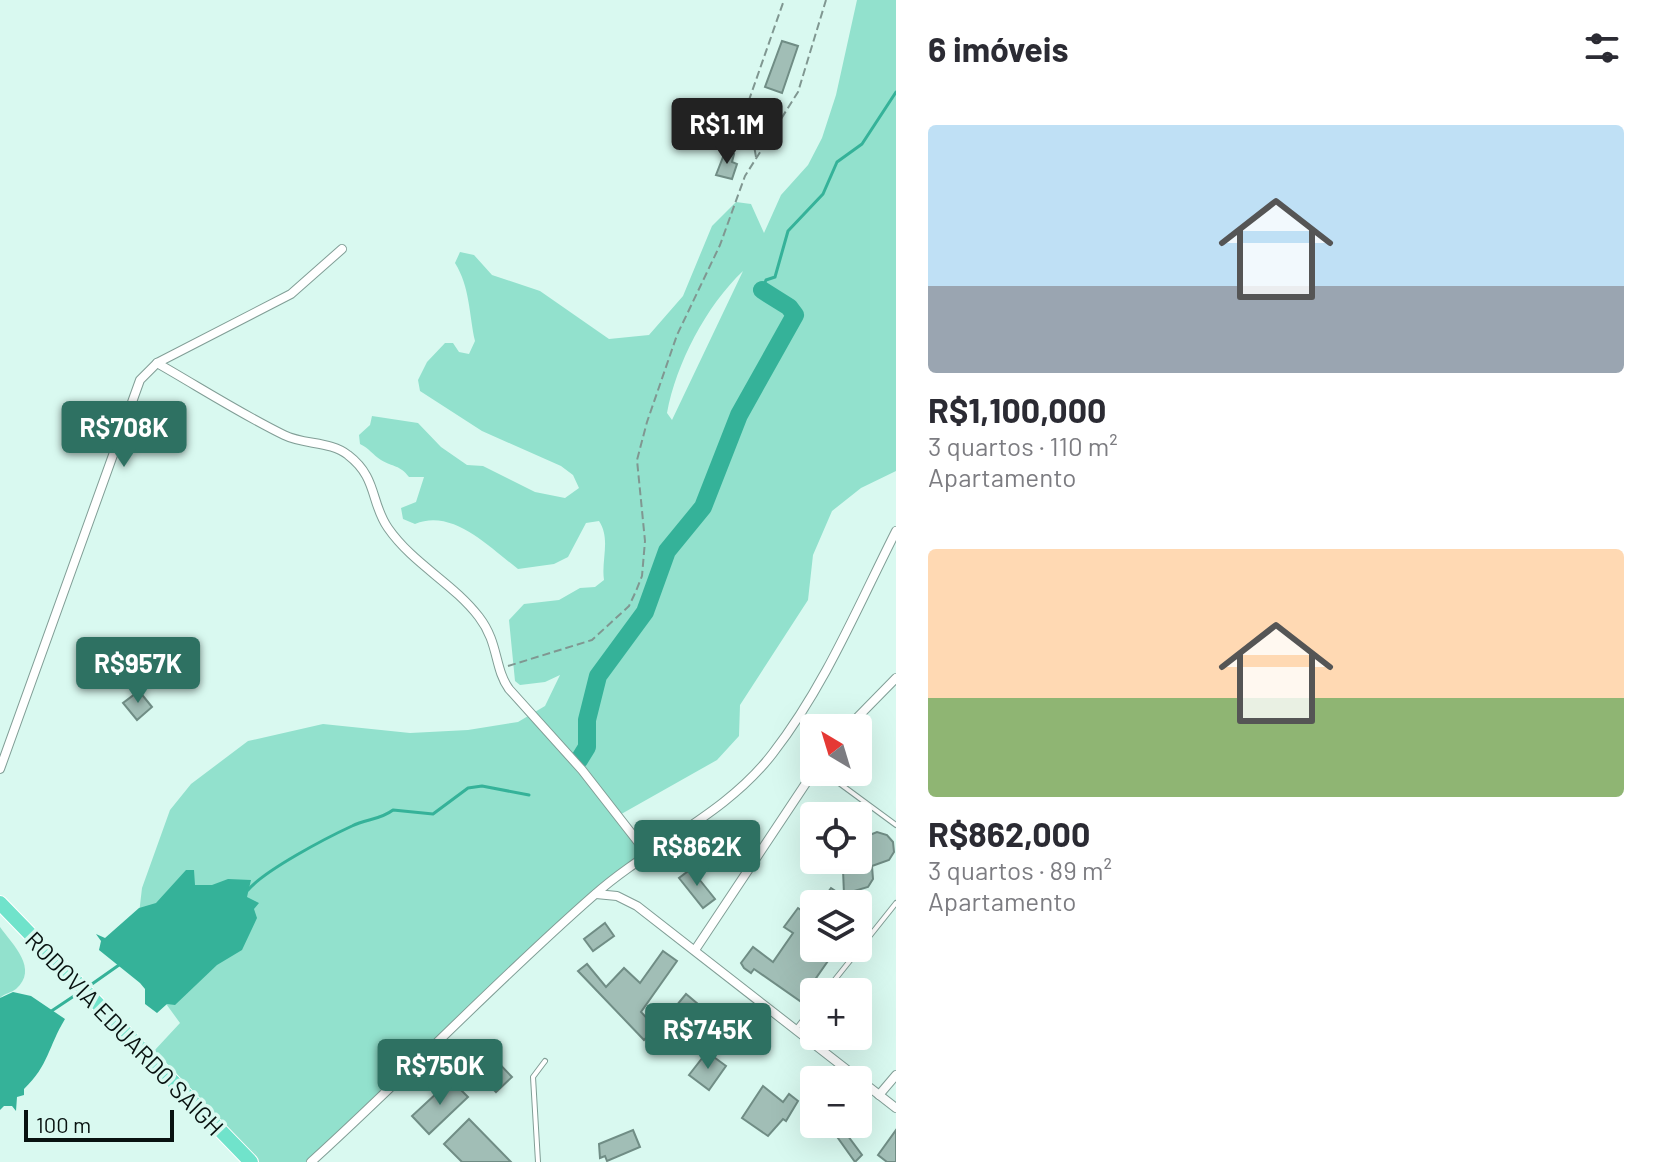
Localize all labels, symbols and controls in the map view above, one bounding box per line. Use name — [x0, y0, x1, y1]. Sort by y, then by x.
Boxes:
icon: filters — [1580, 26, 1624, 70]
text: 6 imóveis — [928, 28, 1069, 69]
pin: R$1.1M — [662, 98, 792, 166]
text: R$1.1M — [690, 108, 764, 139]
icon: home — [1204, 177, 1348, 321]
text: R$1,100,000 — [928, 389, 1106, 430]
pin: R$708K — [59, 401, 189, 469]
text: R$708K — [80, 411, 168, 442]
text: 3 quartos · 110 m² — [928, 430, 1118, 461]
text: Apartamento — [928, 461, 1076, 492]
icon: home — [1204, 601, 1348, 745]
pin: R$957K — [73, 637, 203, 705]
text: R$957K — [94, 647, 182, 678]
north arrow — [800, 714, 872, 786]
map controls — [800, 714, 872, 1138]
button: locate — [800, 802, 872, 874]
text: R$862,000 — [928, 813, 1090, 854]
pin: R$862K — [632, 820, 762, 888]
text: R$862K — [652, 830, 742, 861]
text: 3 quartos · 89 m² — [928, 854, 1112, 885]
text: Apartamento — [928, 885, 1076, 916]
button: layers — [800, 890, 872, 962]
street label: RODOVIA EDUARDO SAIGH — [20, 925, 230, 1141]
button: + — [800, 978, 872, 1050]
pin: R$745K — [643, 1003, 773, 1071]
text: R$745K — [663, 1013, 753, 1044]
pin: R$750K — [375, 1039, 505, 1107]
text: R$750K — [396, 1049, 484, 1080]
button: − — [800, 1066, 872, 1138]
scale bar — [24, 1106, 174, 1142]
text: 100 m — [36, 1111, 91, 1137]

